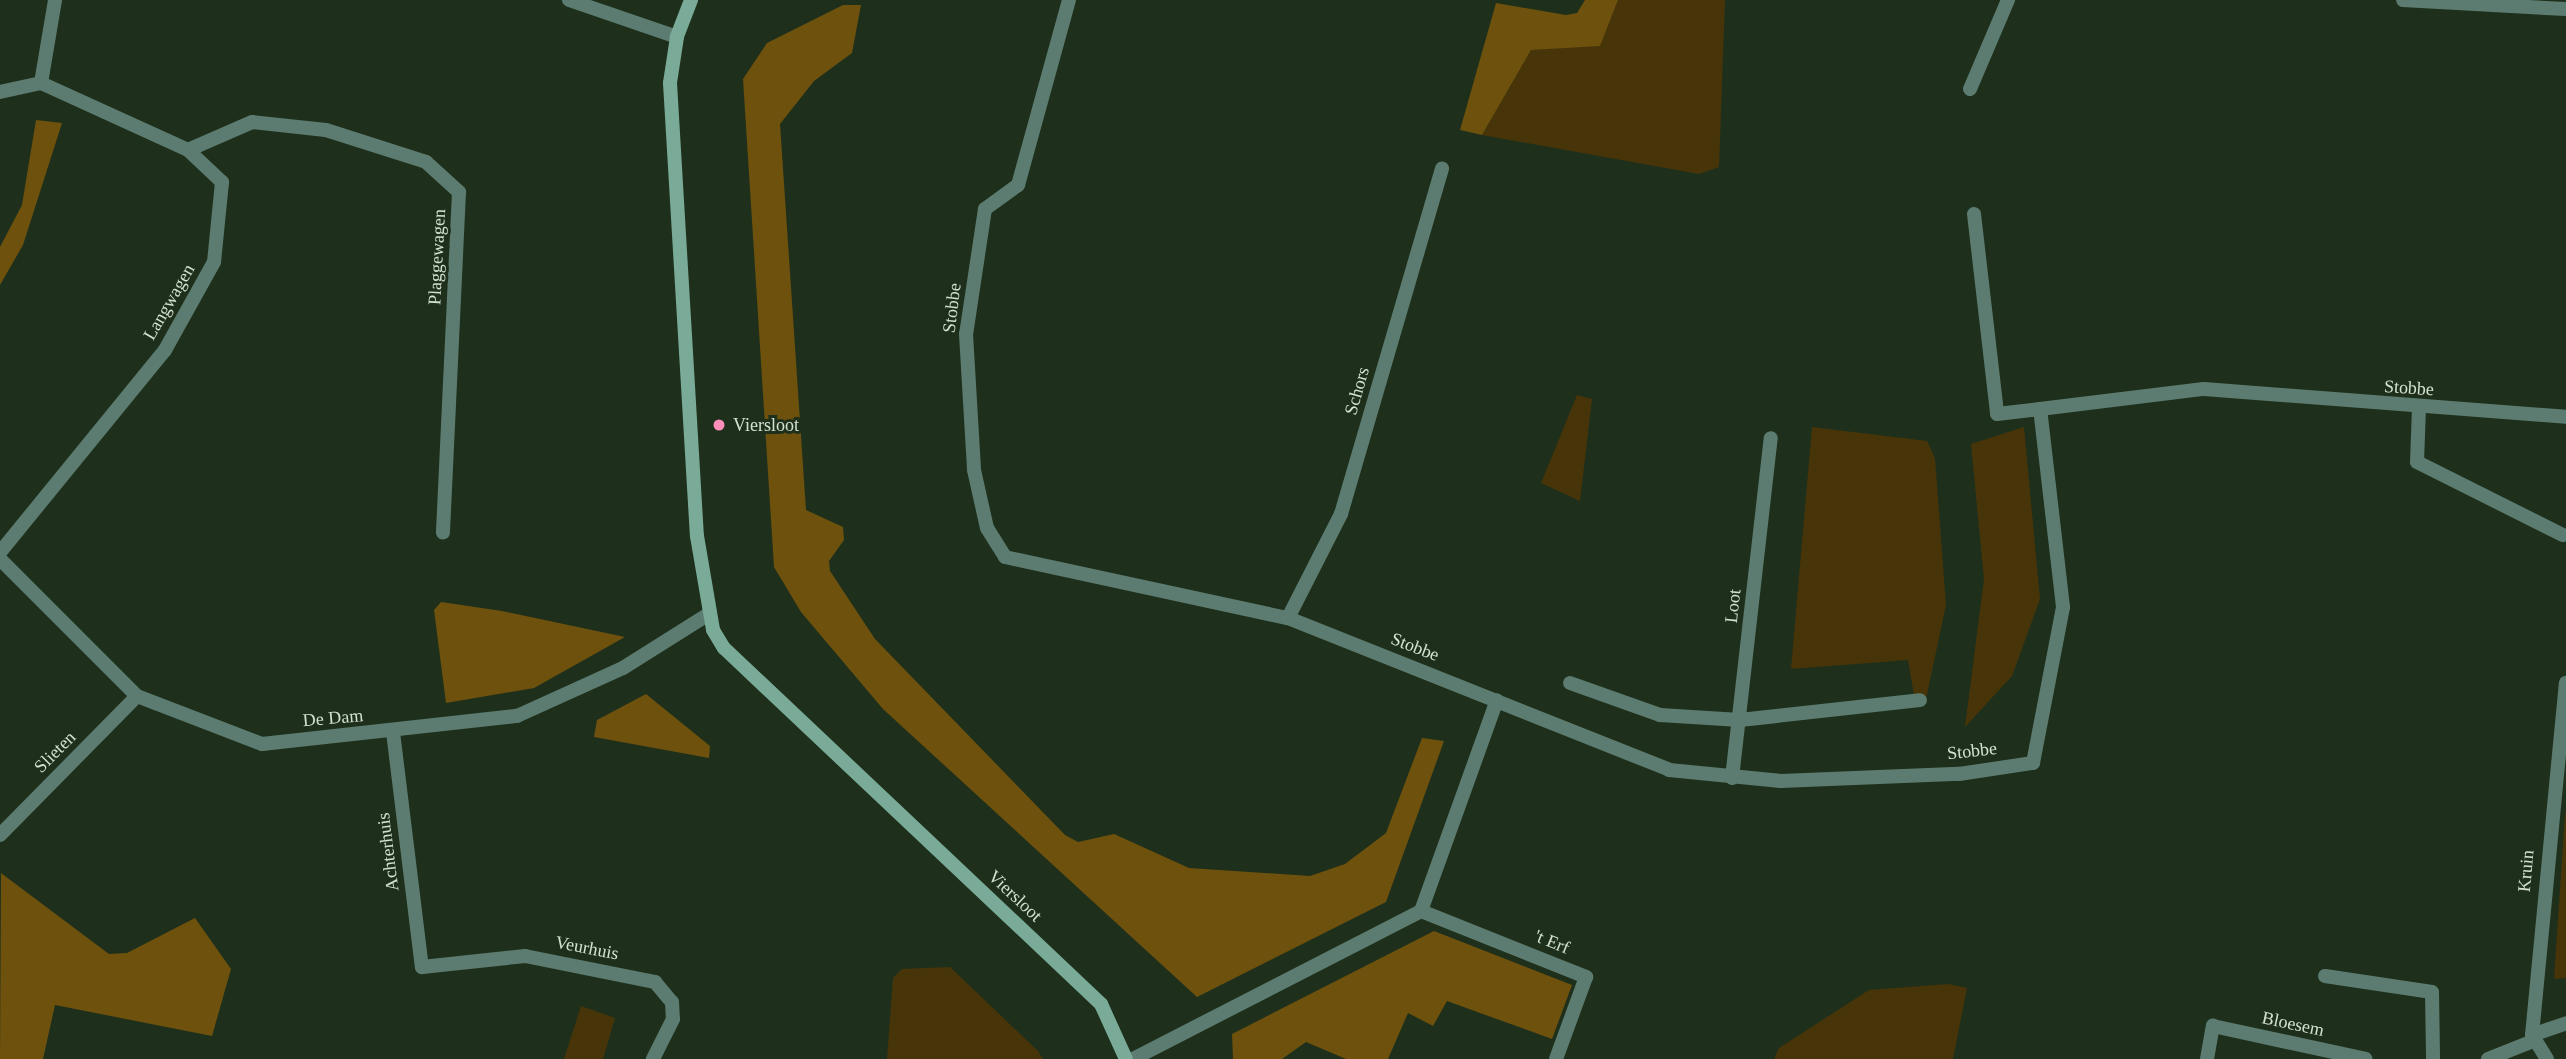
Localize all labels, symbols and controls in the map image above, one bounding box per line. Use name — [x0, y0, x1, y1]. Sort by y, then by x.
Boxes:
street label: Plaggewagen — [424, 209, 450, 305]
street label: Langwagen — [139, 260, 199, 344]
street label: Stobbe — [938, 282, 966, 334]
street label: Schors — [1340, 364, 1374, 418]
street label: Stobbe — [2383, 375, 2435, 401]
place label: Viersloot — [733, 414, 799, 436]
marker: Viersloot — [711, 417, 727, 433]
street label: Loot — [1720, 588, 1746, 624]
street label: Stobbe — [1388, 628, 1442, 666]
street label: De Dam — [302, 705, 364, 731]
street label: Slieten — [30, 727, 80, 777]
street label: Stobbe — [1946, 738, 1998, 764]
street label: Achterhuis — [372, 811, 404, 893]
street label: Kruin — [2513, 849, 2539, 893]
street label: Viersloot — [984, 866, 1046, 926]
street label: 't Erf — [1531, 925, 1573, 959]
street label: Veurhuis — [554, 931, 620, 965]
street label: Bloesem — [2260, 1007, 2326, 1041]

